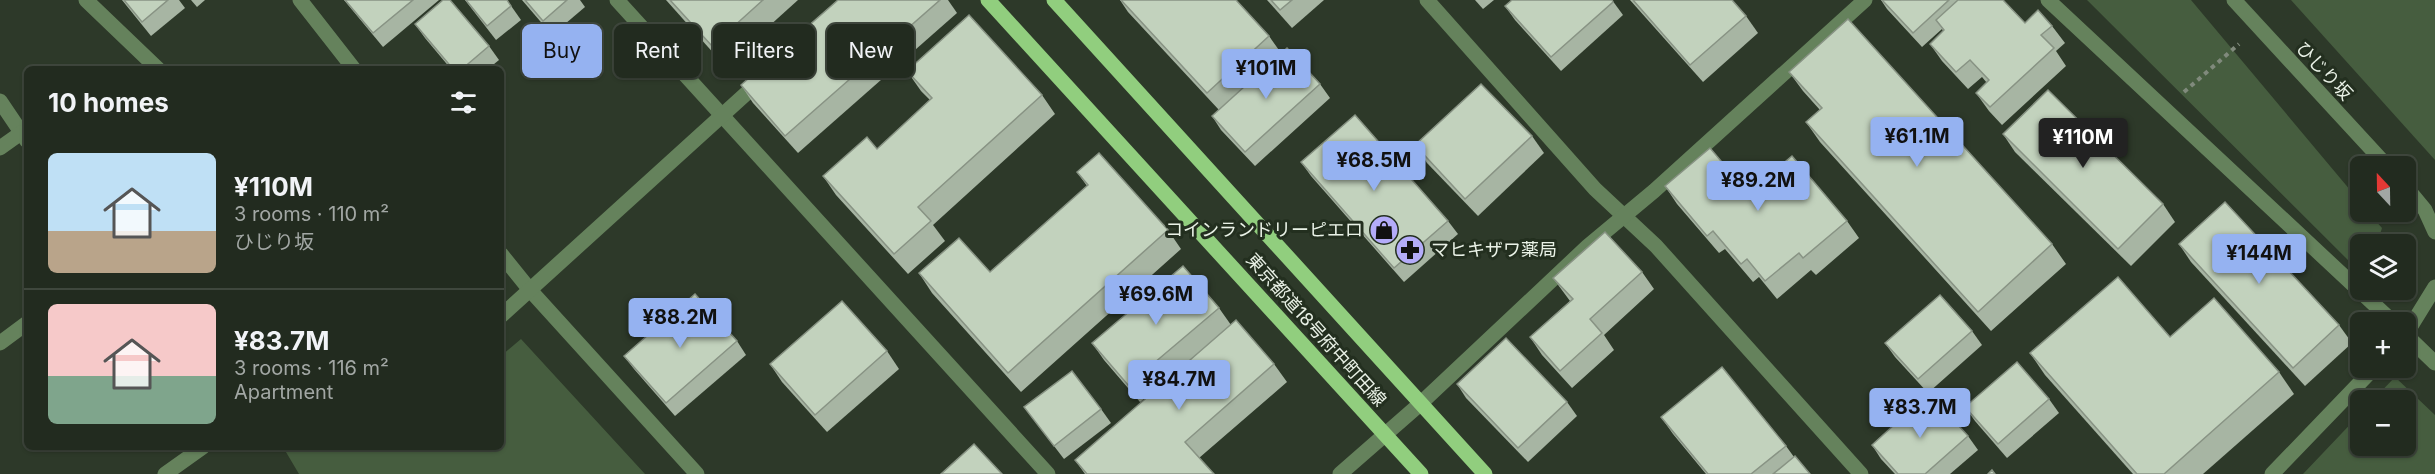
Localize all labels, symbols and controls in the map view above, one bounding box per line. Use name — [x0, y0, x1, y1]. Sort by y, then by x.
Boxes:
chip: Buy — [522, 24, 602, 78]
chip: Rent — [614, 24, 701, 78]
chip: Filters — [713, 24, 815, 78]
chip: New — [827, 24, 914, 78]
street label: ひじり坂 — [2292, 37, 2357, 104]
pin: ¥101M — [1224, 49, 1308, 100]
text: ¥101M — [1236, 56, 1296, 80]
icon: filters — [447, 86, 480, 119]
text: 10 homes — [48, 87, 169, 118]
pin: ¥61.1M — [1868, 117, 1966, 168]
pin: ¥110M — [2041, 118, 2125, 169]
text: ¥61.1M — [1884, 124, 1950, 148]
text: ¥110M — [2053, 125, 2113, 149]
pin: ¥68.5M — [1325, 141, 1423, 192]
text: ¥68.5M — [1337, 148, 1411, 172]
north arrow — [2350, 156, 2416, 222]
map controls — [2350, 156, 2416, 456]
pin: ¥89.2M — [1709, 161, 1807, 212]
text: ¥89.2M — [1721, 168, 1795, 192]
text: ¥110M — [234, 171, 313, 202]
icon: home — [96, 177, 168, 249]
text: 3 rooms · 110 m² — [234, 202, 389, 226]
shop icon: コインランドリーピエロ — [1368, 214, 1400, 246]
place label: コインランドリーピエロ — [1165, 219, 1363, 240]
text: ひじり坂 — [234, 230, 314, 254]
pharmacy icon: マヒキザワ薬局 — [1394, 234, 1426, 266]
pin: ¥144M — [2217, 234, 2301, 285]
button: layers — [2350, 234, 2416, 300]
place label: マヒキザワ薬局 — [1431, 239, 1557, 260]
text: ¥144M — [2226, 241, 2292, 265]
street label: 東京都道18号府中町田線 — [1242, 249, 1391, 410]
pin: ¥69.6M — [1107, 275, 1205, 326]
text: ¥69.6M — [1119, 282, 1193, 306]
pin: ¥88.2M — [631, 298, 729, 349]
text: ¥88.2M — [643, 305, 717, 329]
button: + — [2350, 312, 2416, 378]
text: ¥83.7M — [234, 325, 329, 356]
icon: home — [96, 328, 168, 400]
text: 3 rooms · 116 m² — [234, 356, 389, 380]
pin: ¥84.7M — [1130, 360, 1228, 411]
text: ¥84.7M — [1142, 367, 1216, 391]
text: Apartment — [234, 380, 333, 404]
pin: ¥83.7M — [1871, 388, 1969, 439]
button: − — [2350, 390, 2416, 456]
text: ¥83.7M — [1883, 395, 1957, 419]

